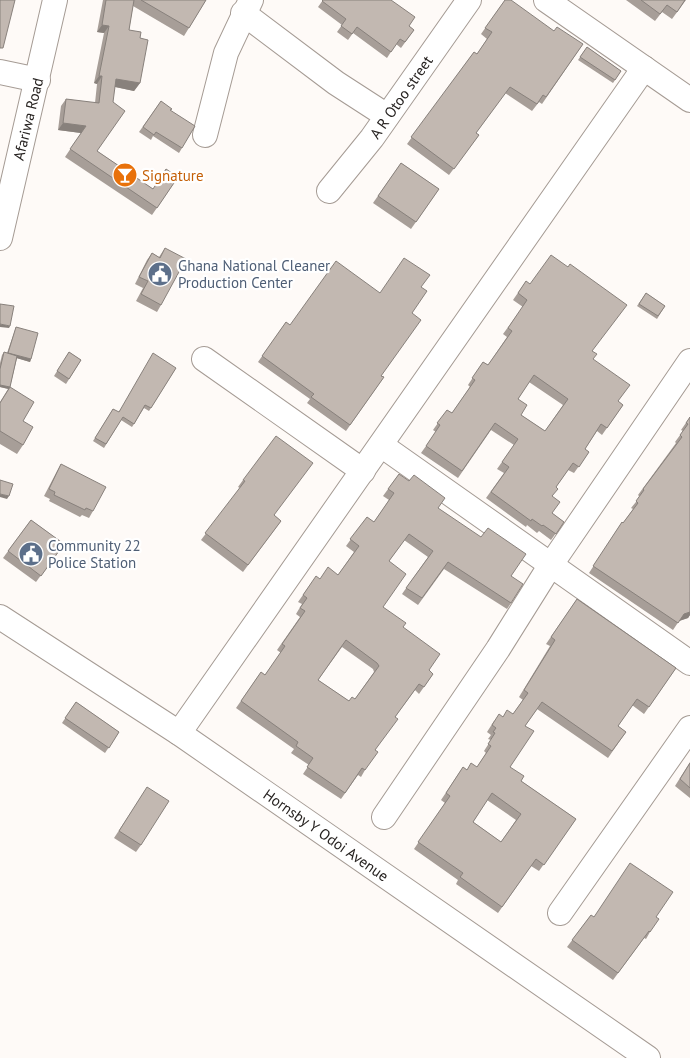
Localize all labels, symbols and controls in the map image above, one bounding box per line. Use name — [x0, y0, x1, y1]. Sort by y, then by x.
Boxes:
street label: A R Otoo street — [365, 52, 437, 142]
street label: Afariwa Road — [9, 76, 47, 162]
bar icon: Signature — [112, 162, 138, 188]
place label: Signature — [142, 166, 204, 185]
place label: Ghana National Cleaner Production Center — [178, 256, 330, 292]
public building icon: Ghana National Cleaner Production Center — [147, 261, 173, 287]
place label: Community 22 Police Station — [48, 536, 141, 572]
public building icon: Community 22 Police Station — [18, 541, 44, 567]
street label: Hornsby Y Odoi Avenue — [260, 785, 392, 885]

